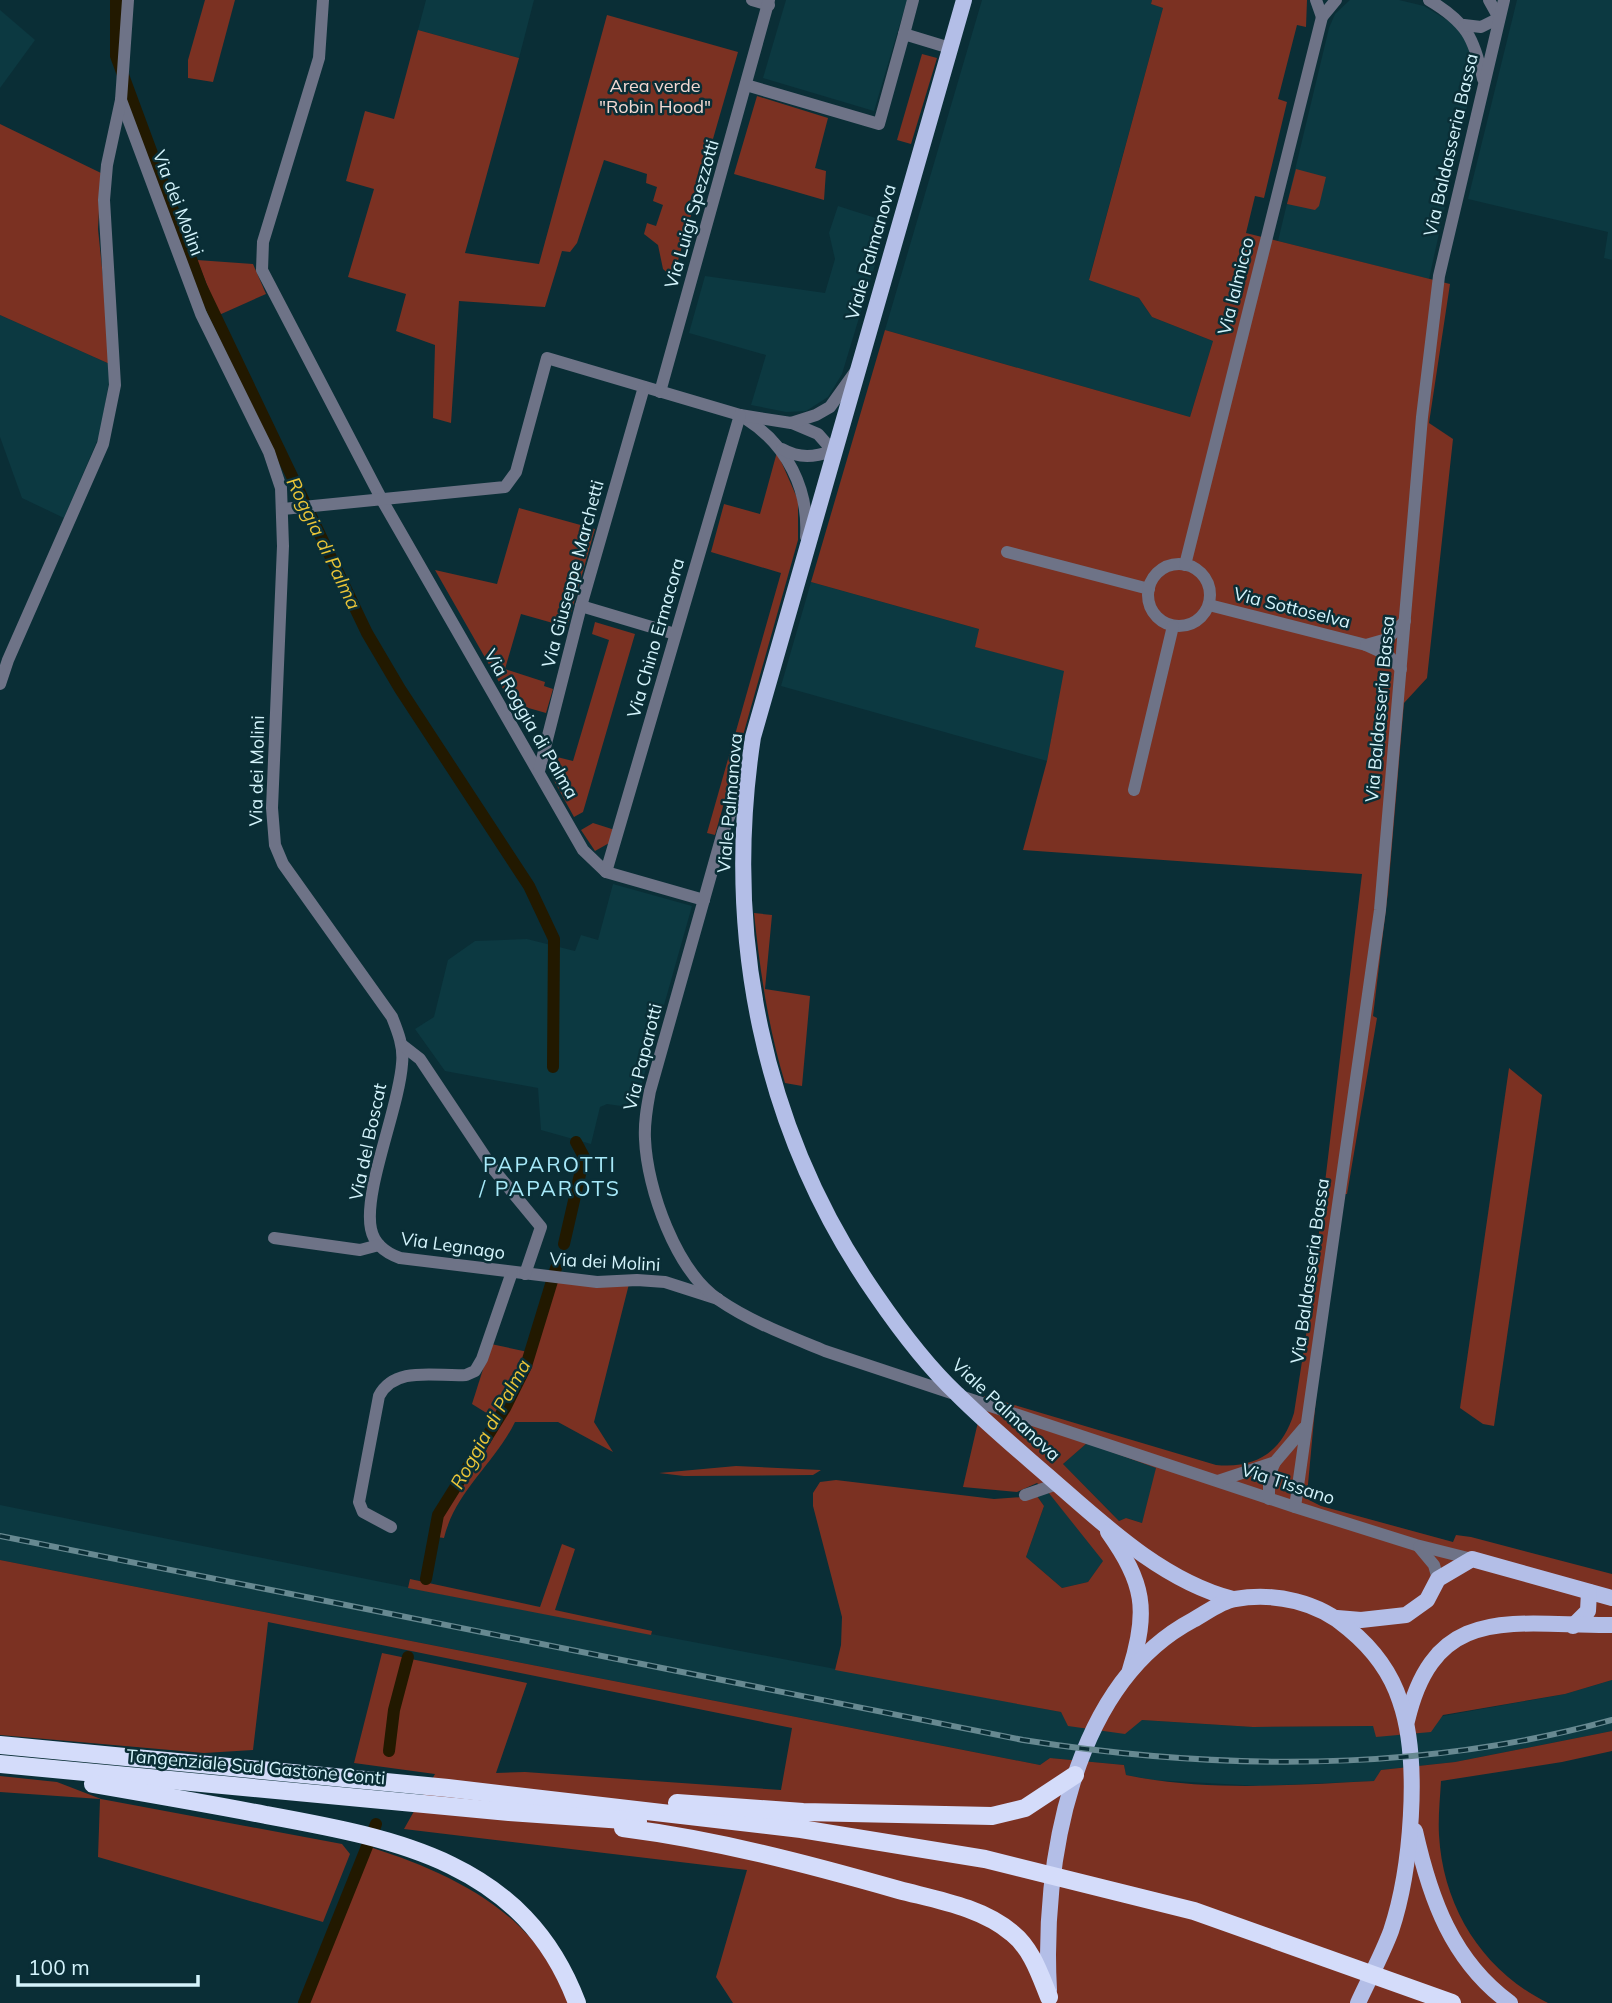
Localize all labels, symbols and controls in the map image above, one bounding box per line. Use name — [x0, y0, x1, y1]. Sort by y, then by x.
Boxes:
street label: Via Baldasseria Bassa — [1418, 51, 1483, 239]
park label: Area verde "Robin Hood" — [599, 74, 711, 118]
street label: Via Luigi Spezzotti — [659, 137, 724, 291]
street label: Via dei Molini — [148, 147, 209, 259]
street label: Viale Palmanova — [840, 181, 901, 322]
street label: Via Ialmicco — [1212, 235, 1259, 337]
water label: Roggia di Palma — [282, 473, 366, 613]
street label: Via Giuseppe Marchetti — [536, 477, 609, 670]
street label: Via Chino Ermacora — [622, 555, 689, 720]
street label: Via Sottoselva — [1231, 582, 1353, 633]
street label: Via Baldasseria Bassa — [1360, 615, 1399, 803]
street label: Via Roggia di Palma — [479, 645, 584, 803]
street label: Via dei Molini — [244, 715, 269, 827]
street label: Viale Palmanova — [712, 732, 747, 874]
street label: Via Paparotti — [618, 1001, 667, 1113]
street label: Via del Boscat — [344, 1081, 391, 1203]
district label: PAPAROTTI / PAPAROTS — [478, 1151, 621, 1201]
street label: Via Baldasseria Bassa — [1285, 1177, 1334, 1365]
street label: Via Legnago — [399, 1227, 507, 1264]
street label: Via dei Molini — [549, 1247, 661, 1276]
street label: Viale Palmanova — [947, 1353, 1065, 1466]
water label: Roggia di Palma — [445, 1355, 535, 1493]
street label: Via Tissano — [1238, 1458, 1338, 1509]
street label: Tangenziale Sud Gastone Conti — [126, 1744, 386, 1789]
scale bar — [18, 1944, 198, 1988]
text: 100 m — [28, 1954, 90, 1980]

